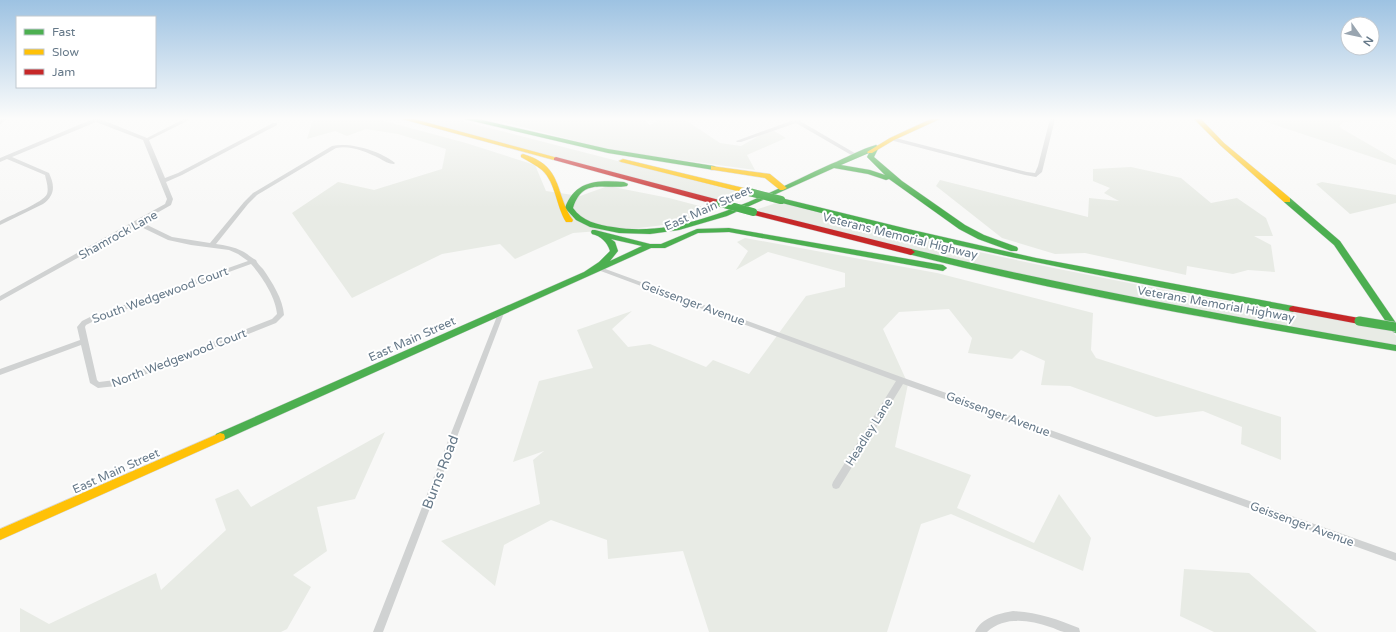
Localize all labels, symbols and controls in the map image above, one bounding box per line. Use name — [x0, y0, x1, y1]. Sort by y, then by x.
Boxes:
legend — [16, 16, 156, 88]
north arrow — [1340, 16, 1380, 56]
text: Fast — [52, 25, 76, 39]
text: N — [1360, 34, 1376, 48]
text: Slow — [52, 45, 79, 59]
text: Jam — [52, 65, 75, 79]
street label: East Main Street — [662, 182, 754, 233]
street label: Shamrock Lane — [76, 207, 160, 262]
street label: Veterans Memorial Highway — [821, 210, 980, 262]
street label: South Wedgewood Court — [90, 264, 230, 326]
street label: Geissenger Avenue — [639, 278, 747, 328]
street label: Veterans Memorial Highway — [1136, 283, 1296, 325]
street label: East Main Street — [366, 313, 458, 364]
street label: North Wedgewood Court — [110, 326, 249, 390]
street label: Geissenger Avenue — [944, 389, 1052, 439]
street label: Headley Lane — [843, 395, 895, 468]
street label: Burns Road — [419, 433, 462, 511]
street label: East Main Street — [70, 445, 162, 496]
street label: Geissenger Avenue — [1248, 499, 1356, 549]

